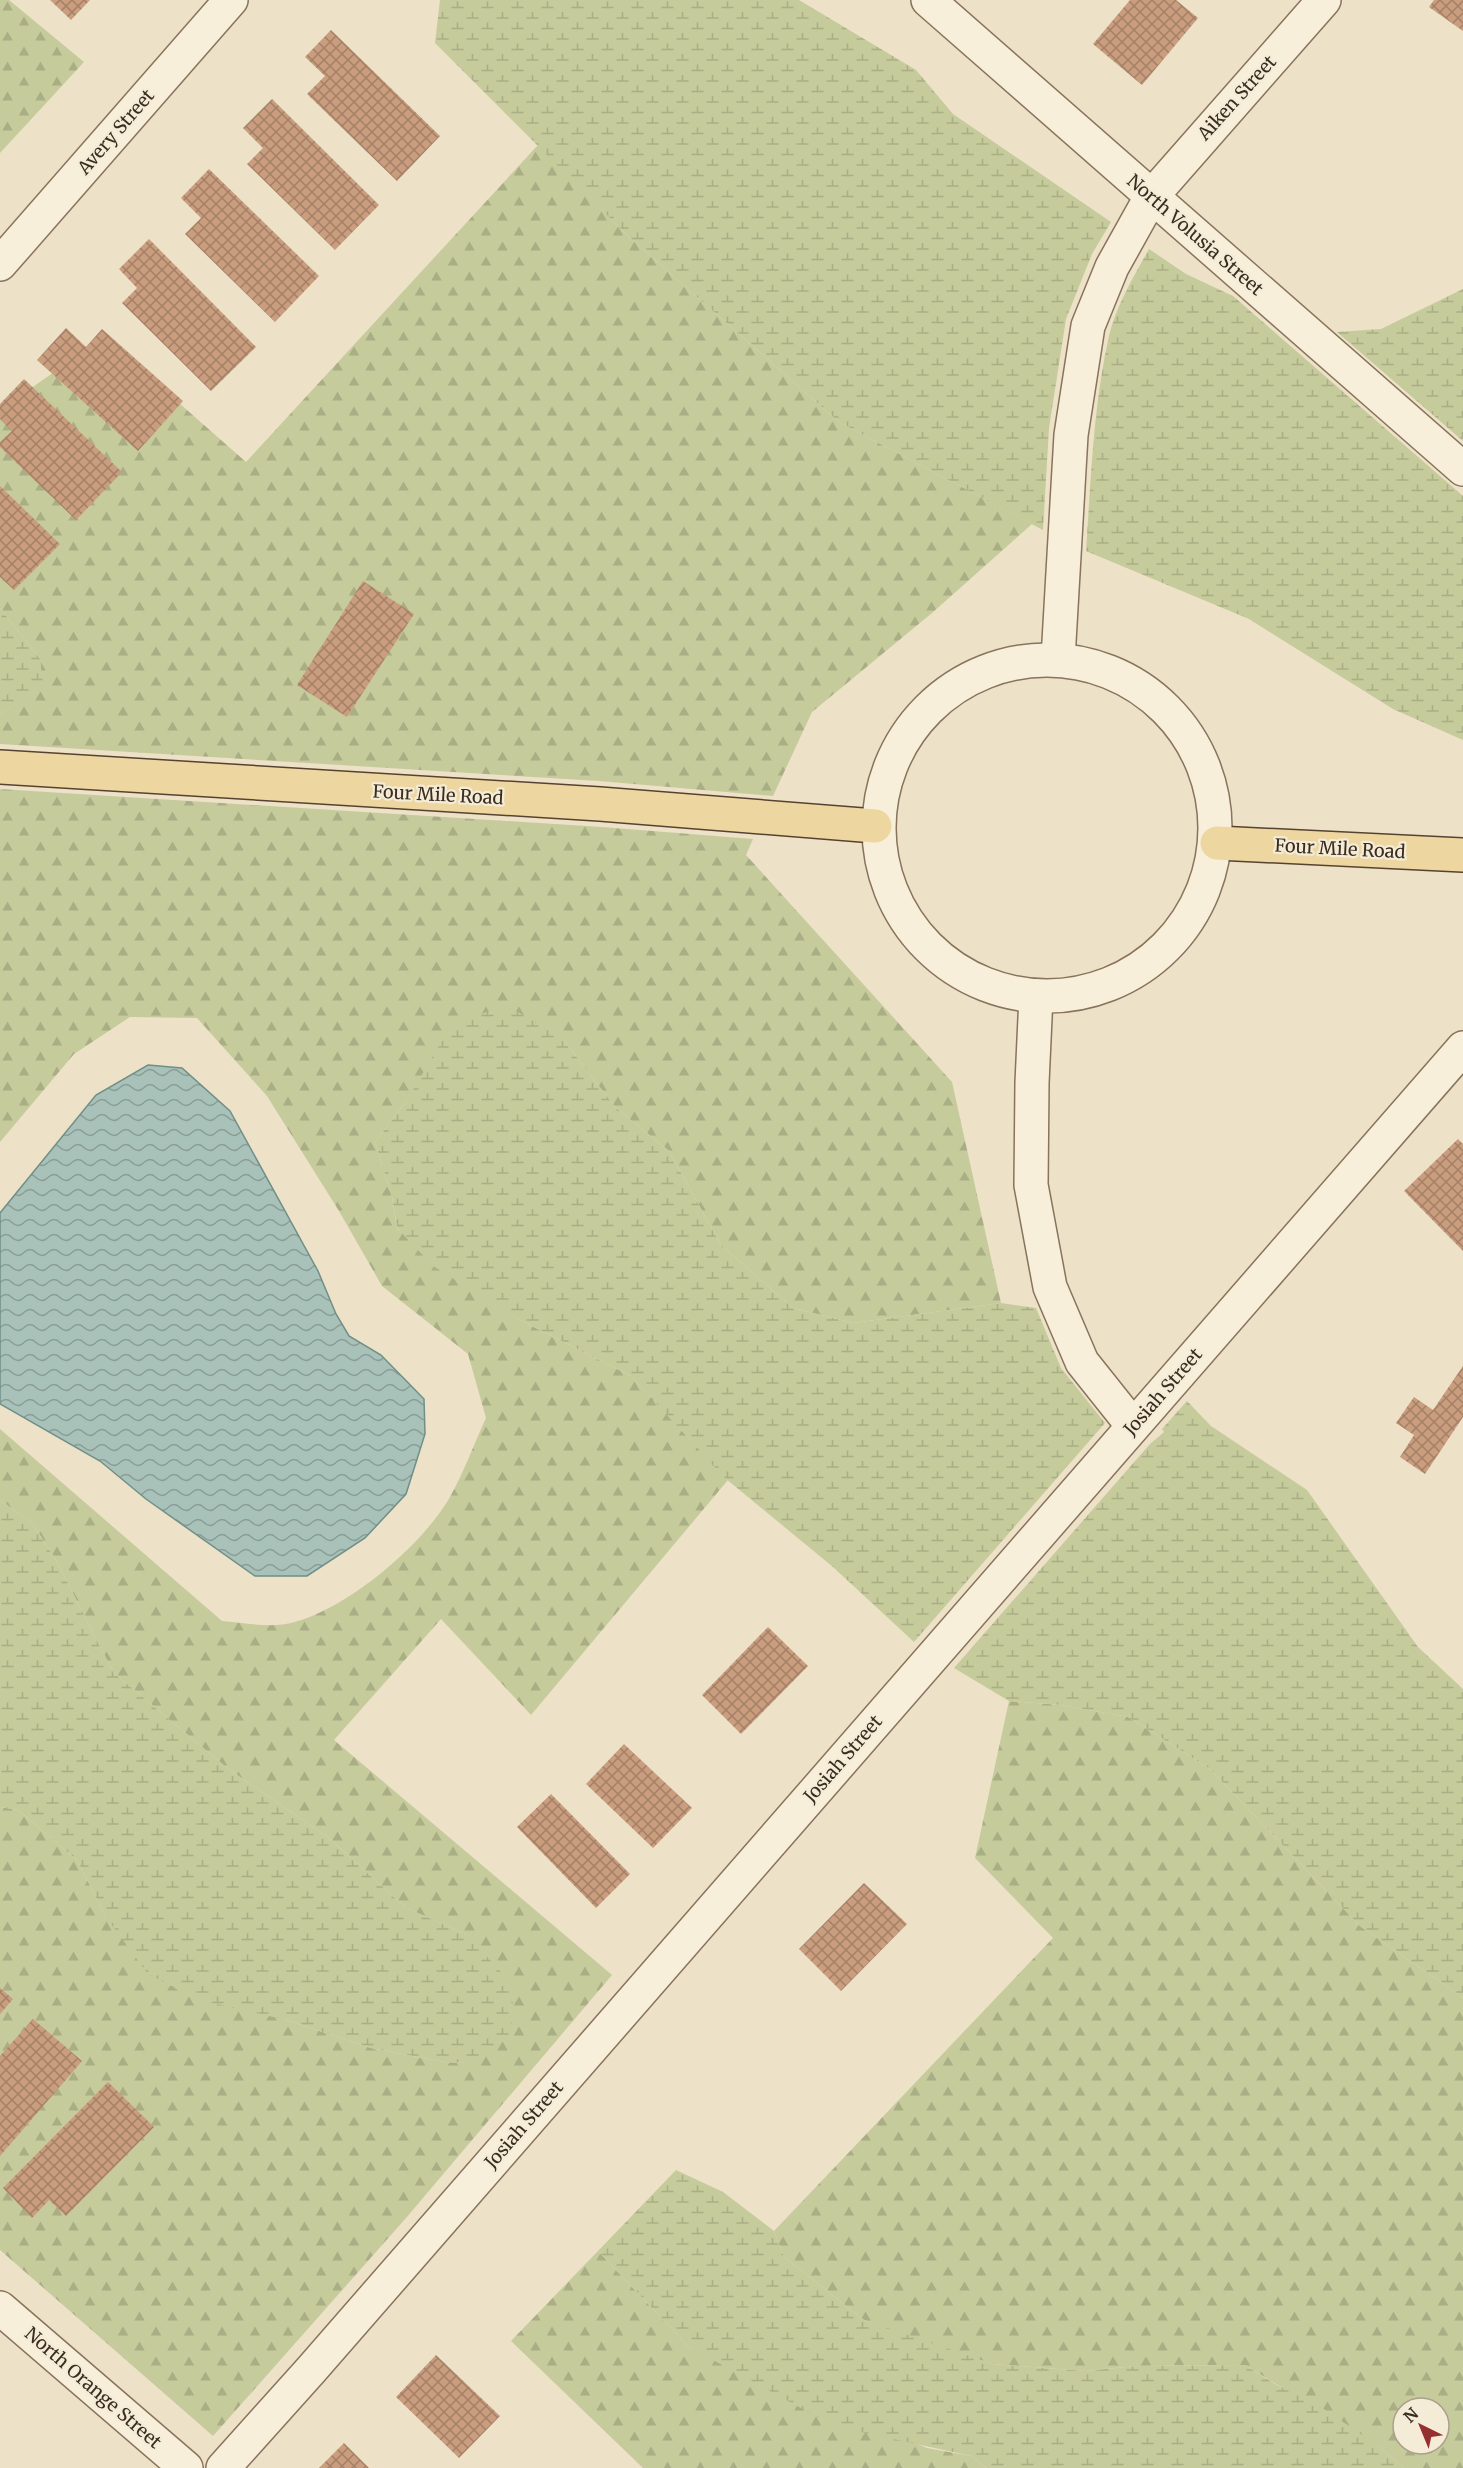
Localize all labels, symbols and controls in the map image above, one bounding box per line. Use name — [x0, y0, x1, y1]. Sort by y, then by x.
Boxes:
street label: Aiken Street — [1192, 50, 1281, 146]
street label: Avery Street — [72, 84, 159, 180]
street label: North Volusia Street — [1122, 169, 1268, 300]
street label: Four Mile Road — [372, 780, 504, 809]
street label: Four Mile Road — [1274, 834, 1406, 863]
street label: Josiah Street — [1118, 1343, 1207, 1441]
street label: Josiah Street — [798, 1710, 887, 1808]
street label: Josiah Street — [479, 2076, 568, 2174]
street label: North Orange Street — [20, 2322, 166, 2453]
north arrow — [1391, 2396, 1451, 2456]
text: N — [1399, 2403, 1422, 2427]

